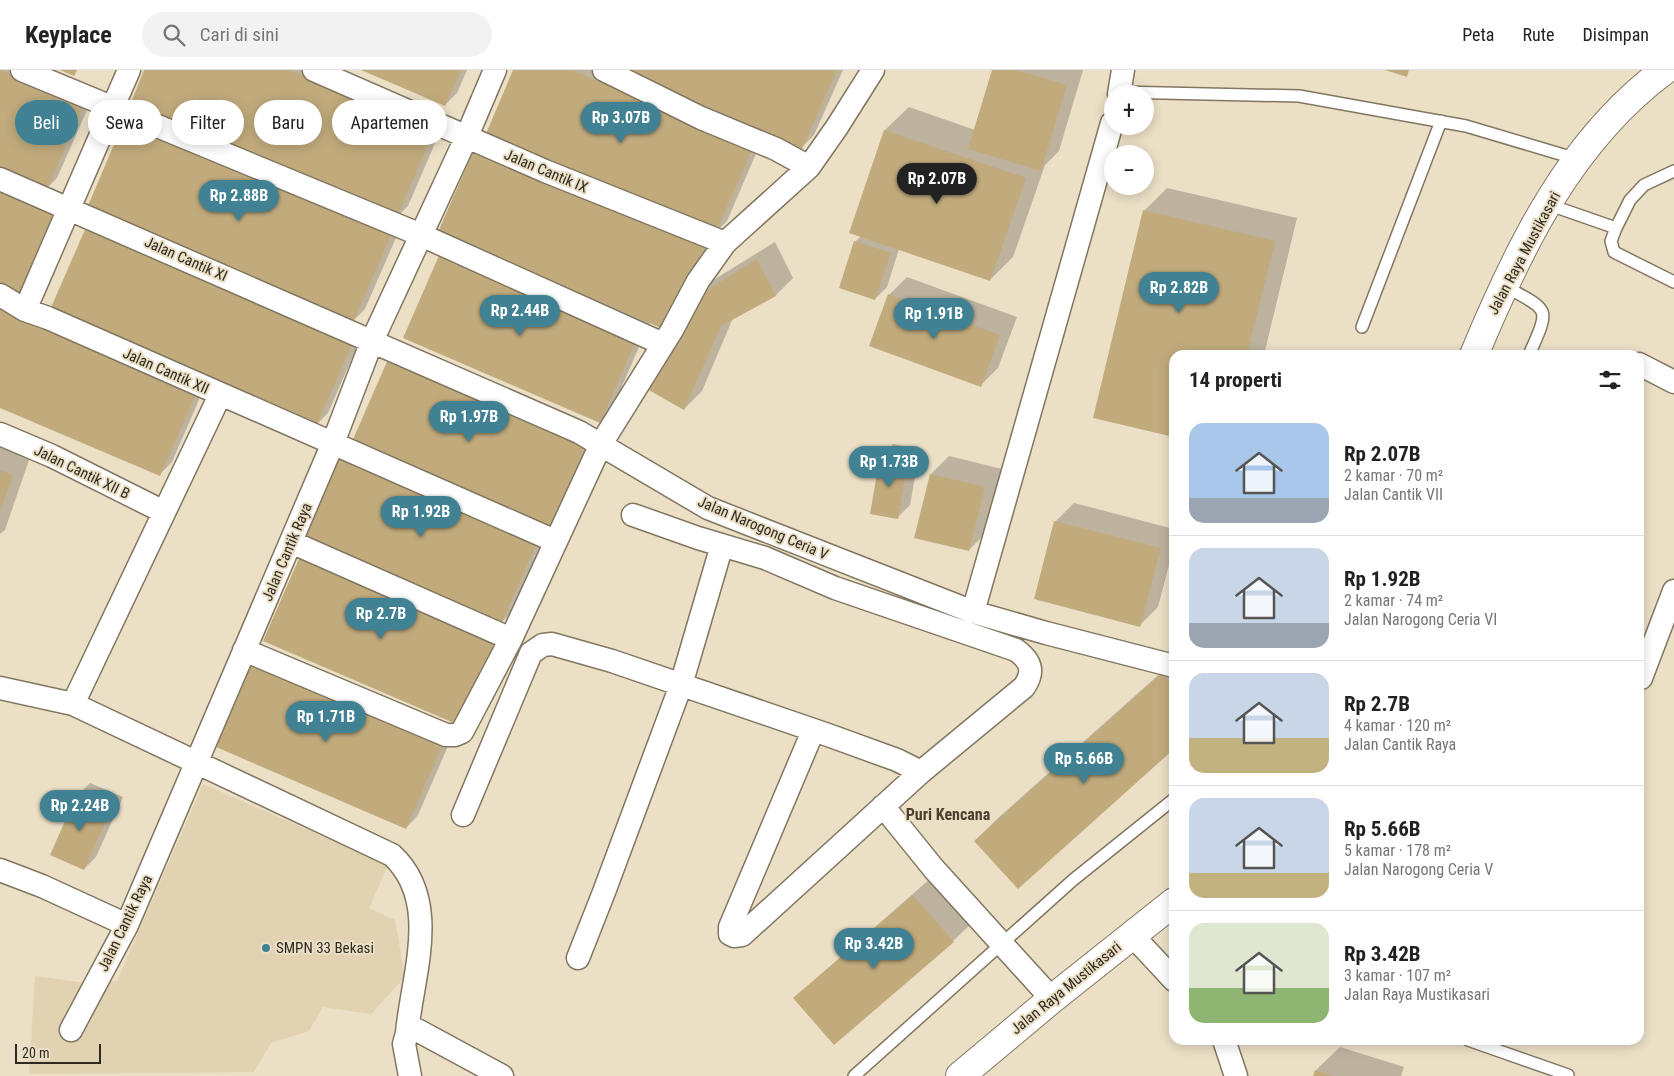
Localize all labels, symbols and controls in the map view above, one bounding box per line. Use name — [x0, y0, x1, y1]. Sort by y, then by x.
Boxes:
search box — [142, 12, 492, 57]
text: Keyplace — [25, 21, 112, 49]
icon: search — [160, 21, 188, 49]
text: Cari di sini — [200, 23, 279, 46]
text: Peta — [1462, 24, 1494, 45]
text: Rute — [1522, 24, 1554, 45]
text: Disimpan — [1582, 24, 1649, 45]
map controls — [1104, 85, 1154, 195]
button: + — [1104, 85, 1154, 135]
chip: Beli — [15, 100, 78, 145]
chip: Sewa — [88, 100, 162, 145]
chip: Filter — [172, 100, 244, 145]
chip: Baru — [254, 100, 322, 145]
chip: Apartemen — [332, 100, 447, 145]
pin: Rp 3.07B — [569, 102, 673, 144]
text: Rp 3.07B — [592, 108, 650, 127]
street label: Jalan Cantik IX — [502, 145, 590, 197]
button: − — [1104, 145, 1154, 195]
pin: Rp 2.07B — [885, 162, 989, 205]
text: Rp 2.07B — [908, 169, 966, 188]
pin: Rp 2.88B — [187, 180, 291, 222]
text: Rp 2.88B — [210, 186, 268, 205]
street label: Jalan Raya Mustikasari — [1484, 188, 1564, 318]
street label: Jalan Cantik XI — [142, 233, 230, 285]
pin: Rp 2.82B — [1127, 272, 1231, 314]
text: Rp 2.82B — [1150, 278, 1208, 297]
pin: Rp 2.44B — [468, 294, 572, 337]
pin: Rp 1.91B — [882, 298, 986, 340]
text: Rp 2.44B — [491, 301, 549, 320]
text: Rp 1.91B — [905, 304, 963, 323]
street label: Jalan Cantik XII — [120, 344, 212, 398]
icon: filters — [1596, 366, 1624, 394]
text: 14 properti — [1189, 368, 1282, 392]
pin: Rp 1.97B — [417, 400, 521, 443]
text: Rp 1.97B — [440, 407, 498, 426]
street label: Jalan Cantik XII B — [31, 441, 133, 503]
text: Rp 2.07B — [1344, 442, 1421, 466]
icon: home — [1229, 443, 1289, 503]
pin: Rp 1.73B — [837, 446, 941, 488]
text: Rp 1.73B — [860, 452, 918, 471]
text: 2 kamar · 70 m² — [1344, 466, 1443, 485]
text: Jalan Cantik VII — [1344, 485, 1443, 504]
street label: Jalan Narogong Ceria V — [695, 492, 831, 564]
pin: Rp 1.92B — [369, 496, 473, 538]
street label: Jalan Cantik Raya — [258, 500, 316, 604]
text: Rp 1.92B — [392, 502, 450, 521]
text: Rp 1.92B — [1344, 567, 1421, 591]
icon: home — [1229, 568, 1289, 628]
text: 2 kamar · 74 m² — [1344, 591, 1443, 610]
pin: Rp 2.7B — [335, 598, 427, 640]
text: Rp 2.7B — [356, 604, 406, 623]
text: Jalan Narogong Ceria VI — [1344, 610, 1497, 629]
text: Rp 2.7B — [1344, 692, 1410, 716]
icon: home — [1229, 693, 1289, 753]
pin: Rp 1.71B — [274, 700, 378, 743]
text: Rp 1.71B — [297, 707, 355, 726]
text: 4 kamar · 120 m² — [1344, 716, 1451, 735]
text: Jalan Cantik Raya — [1344, 735, 1456, 754]
pin: Rp 5.66B — [1032, 742, 1136, 785]
text: Rp 5.66B — [1055, 749, 1113, 768]
pin: Rp 2.24B — [28, 790, 132, 832]
text: Rp 2.24B — [51, 796, 109, 815]
district label: Puri Kencana — [906, 805, 991, 824]
text: Rp 5.66B — [1344, 817, 1421, 841]
icon: home — [1229, 818, 1289, 878]
text: 5 kamar · 178 m² — [1344, 841, 1451, 860]
text: Jalan Narogong Ceria V — [1344, 860, 1493, 879]
street label: Jalan Cantik Raya — [94, 872, 156, 974]
pin: Rp 3.42B — [822, 928, 926, 970]
text: Rp 3.42B — [845, 934, 903, 953]
street label: Jalan Raya Mustikasari — [1007, 938, 1125, 1038]
place label: SMPN 33 Bekasi — [276, 939, 374, 957]
marker: SMPN 33 Bekasi — [260, 942, 272, 954]
text: Rp 3.42B — [1344, 942, 1421, 966]
icon: home — [1229, 943, 1289, 1003]
text: 3 kamar · 107 m² — [1344, 966, 1451, 985]
text: Jalan Raya Mustikasari — [1344, 985, 1490, 1004]
scale bar — [15, 1041, 101, 1064]
text: 20 m — [22, 1045, 50, 1061]

